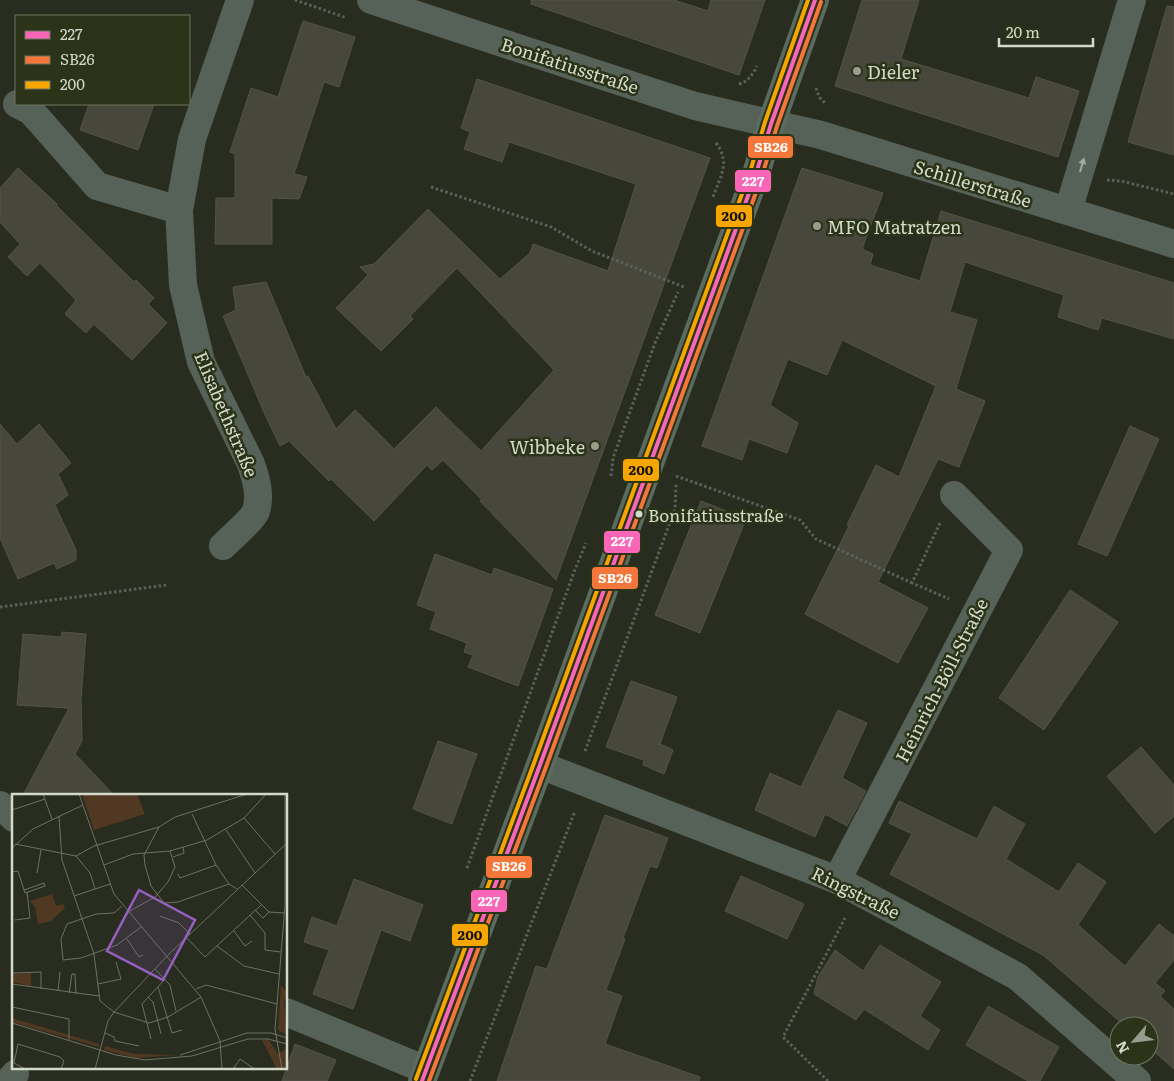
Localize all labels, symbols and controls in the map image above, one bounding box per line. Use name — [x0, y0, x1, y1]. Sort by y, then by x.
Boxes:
legend — [15, 15, 190, 105]
scale bar — [999, 15, 1093, 47]
text: 20 m — [1006, 20, 1040, 43]
text: 227 — [60, 22, 83, 45]
street label: Bonifatiusstraße — [498, 30, 642, 100]
text: SB26 — [60, 47, 95, 70]
place label: Dieler — [867, 58, 920, 85]
marker: Dieler — [851, 65, 863, 77]
text: 200 — [60, 72, 85, 95]
line badge: SB26 — [747, 135, 794, 159]
text: SB26 — [754, 136, 788, 156]
street label: Schillerstraße — [911, 152, 1035, 214]
one-way arrow — [1078, 157, 1086, 172]
line badge: 227 — [734, 169, 772, 193]
text: 227 — [742, 170, 765, 190]
line badge: 200 — [715, 204, 753, 228]
text: 200 — [722, 205, 747, 225]
place label: MFO Matratzen — [827, 213, 962, 240]
marker: MFO Matratzen — [811, 220, 823, 232]
street label: Elisabethstraße — [188, 347, 266, 481]
place label: Wibbeke — [510, 433, 585, 460]
marker: Wibbeke — [589, 440, 601, 452]
line badge: 200 — [622, 458, 660, 482]
text: 200 — [629, 459, 654, 479]
place label: Bonifatiusstraße — [648, 502, 784, 527]
marker: Bonifatiusstraße — [634, 509, 644, 519]
line badge: 227 — [603, 530, 641, 554]
text: 227 — [611, 530, 634, 550]
line badge: SB26 — [591, 566, 639, 590]
text: SB26 — [598, 567, 632, 587]
street label: Heinrich-Böll-Straße — [888, 593, 994, 767]
inset map — [12, 794, 288, 1068]
line badge: SB26 — [485, 855, 533, 879]
text: SB26 — [492, 855, 526, 875]
street label: Ringstraße — [807, 859, 905, 925]
line badge: 227 — [470, 889, 508, 913]
text: 227 — [478, 890, 501, 910]
line badge: 200 — [451, 923, 489, 947]
text: 200 — [458, 924, 483, 944]
north arrow — [1109, 1016, 1159, 1066]
text: N — [1110, 1037, 1133, 1057]

